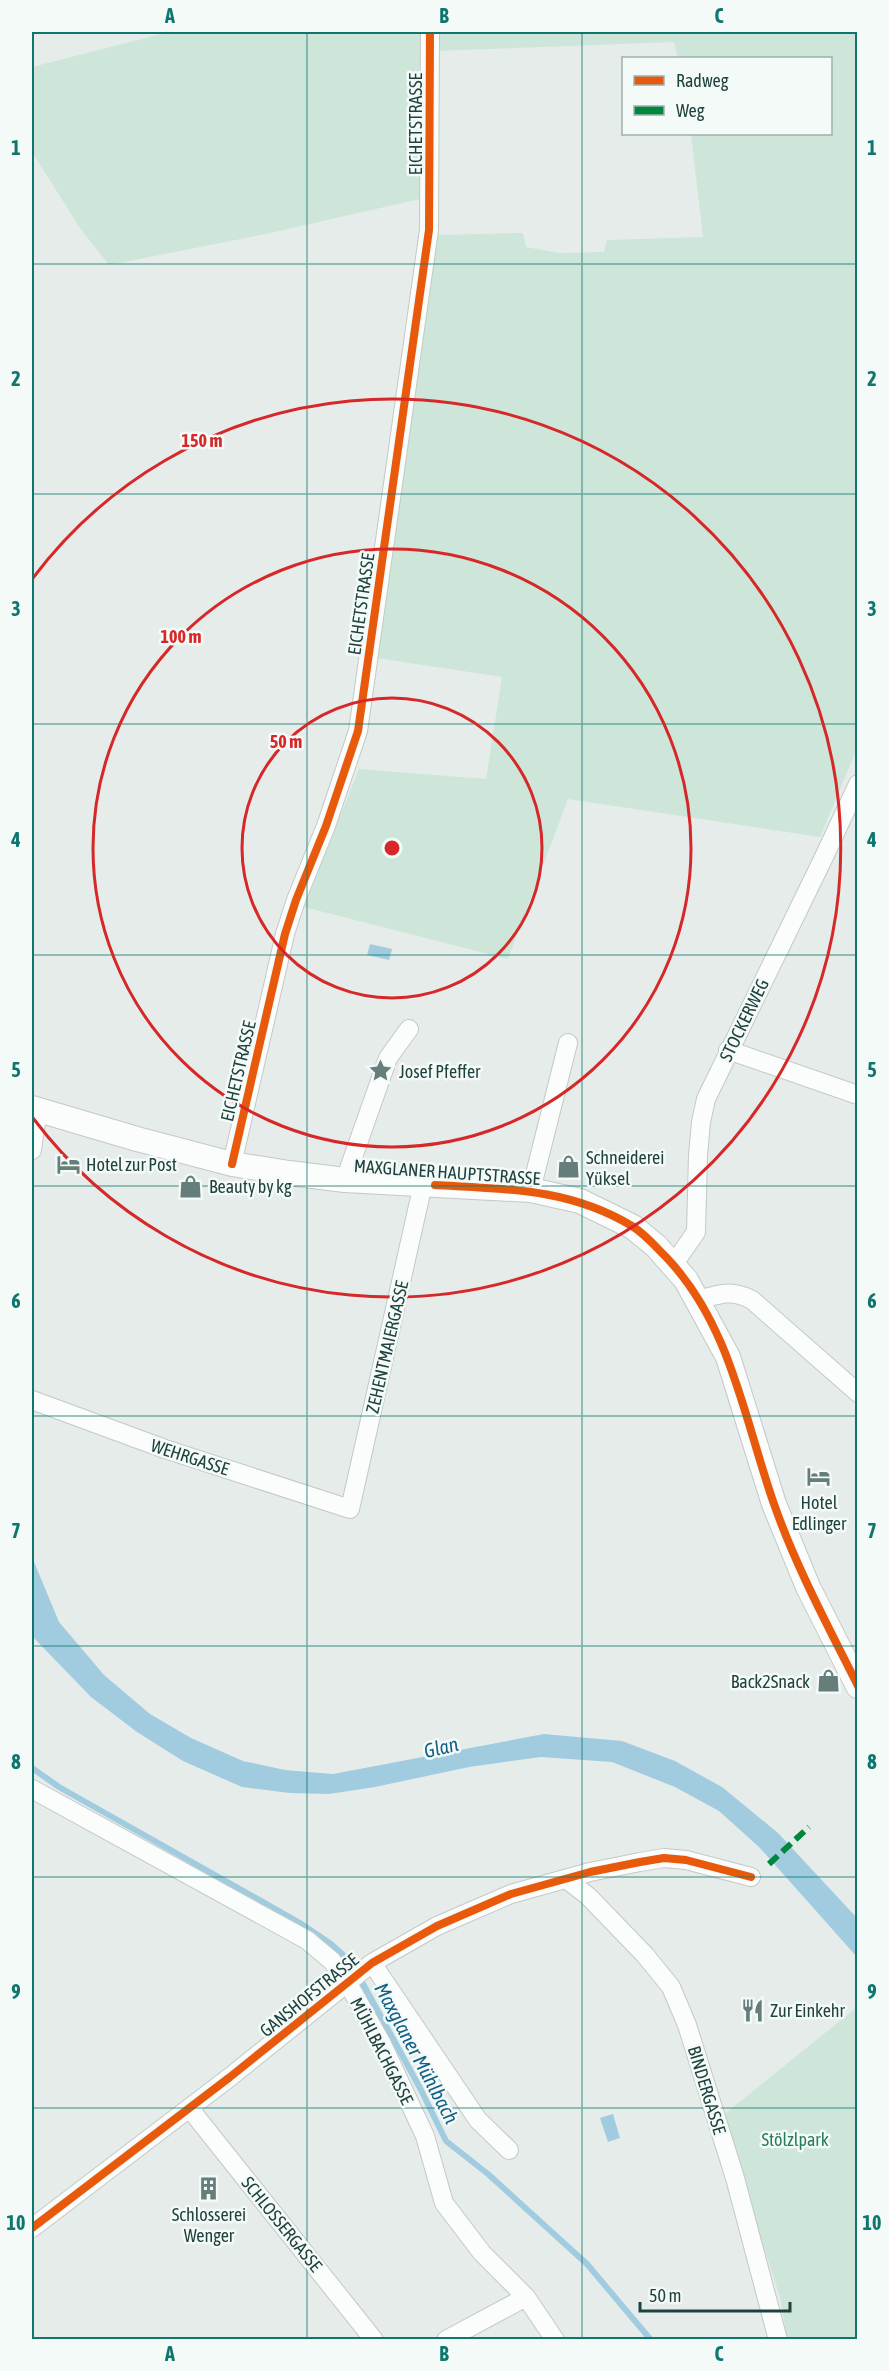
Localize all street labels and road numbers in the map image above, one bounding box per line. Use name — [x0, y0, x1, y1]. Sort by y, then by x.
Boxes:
street label: EICHETSTRASSE — [405, 72, 426, 175]
street label: EICHETSTRASSE — [343, 551, 379, 656]
street label: STOCKERWEG — [715, 975, 773, 1065]
street label: EICHETSTRASSE — [216, 1018, 260, 1123]
street label: MAXGLANER HAUPTSTRASSE — [353, 1155, 541, 1189]
street label: ZEHENTMAIERGASSE — [362, 1278, 413, 1415]
street label: WEHRGASSE — [148, 1434, 232, 1480]
street label: GANSHOFSTRASSE — [255, 1949, 363, 2041]
street label: MÜHLBACHGASSE — [346, 1994, 418, 2108]
street label: BINDERGASSE — [684, 2043, 731, 2137]
street label: SCHLOSSERGASSE — [237, 2172, 327, 2276]

